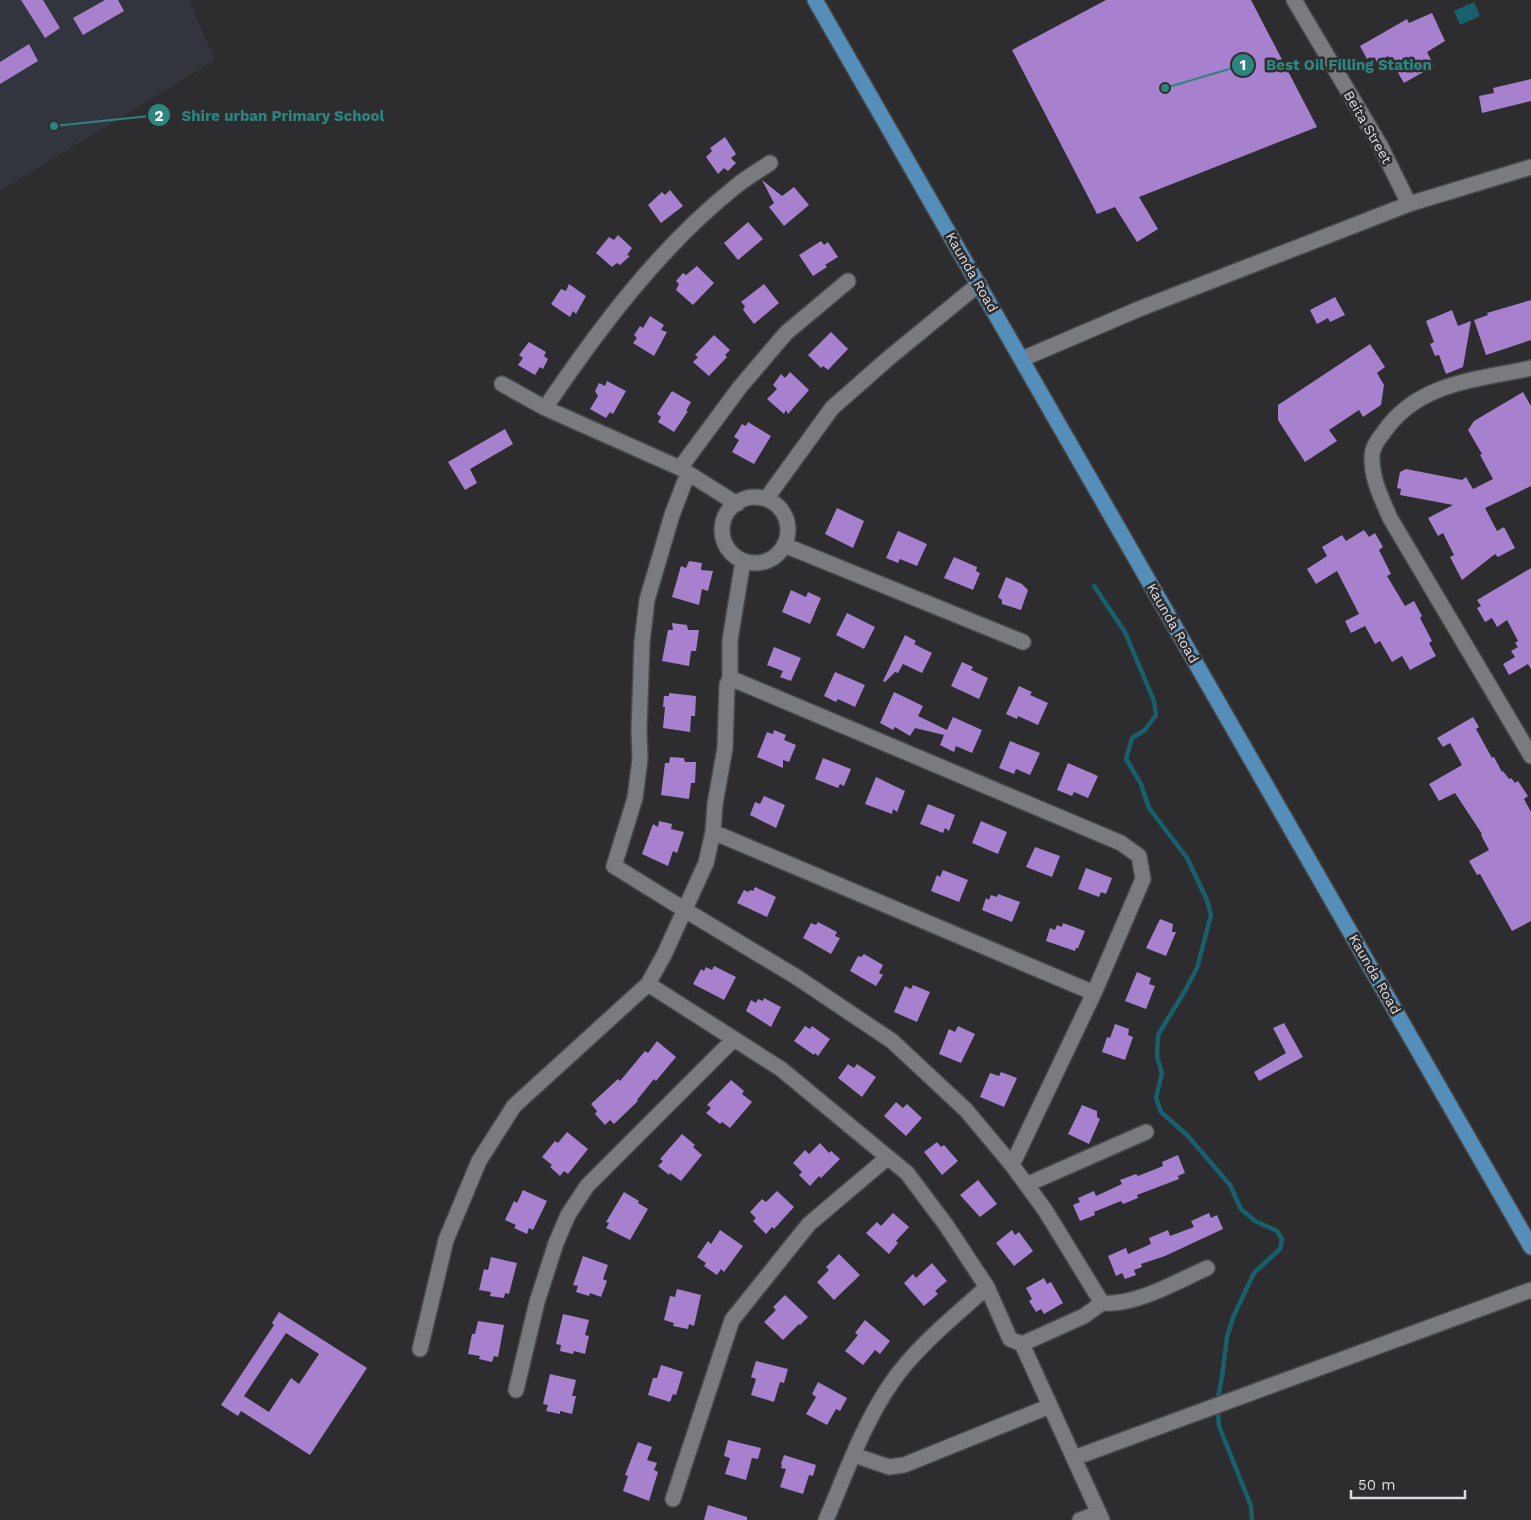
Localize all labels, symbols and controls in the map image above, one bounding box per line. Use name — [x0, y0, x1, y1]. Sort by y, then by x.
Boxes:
callout: Best Oil Filling Station — [1231, 50, 1442, 80]
text: 1 — [1240, 56, 1246, 74]
text: Best Oil Filling Station — [1266, 56, 1432, 74]
street label: Beita Street — [1341, 88, 1395, 166]
callout: Shire urban Primary School — [147, 100, 395, 130]
text: 2 — [155, 107, 164, 125]
text: Shire urban Primary School — [182, 107, 385, 125]
street label: Kaunda Road — [943, 229, 1001, 315]
street label: Kaunda Road — [1144, 580, 1202, 666]
street label: Kaunda Road — [1346, 931, 1404, 1017]
scale bar — [1351, 1468, 1465, 1500]
text: 50 m — [1358, 1476, 1395, 1494]

